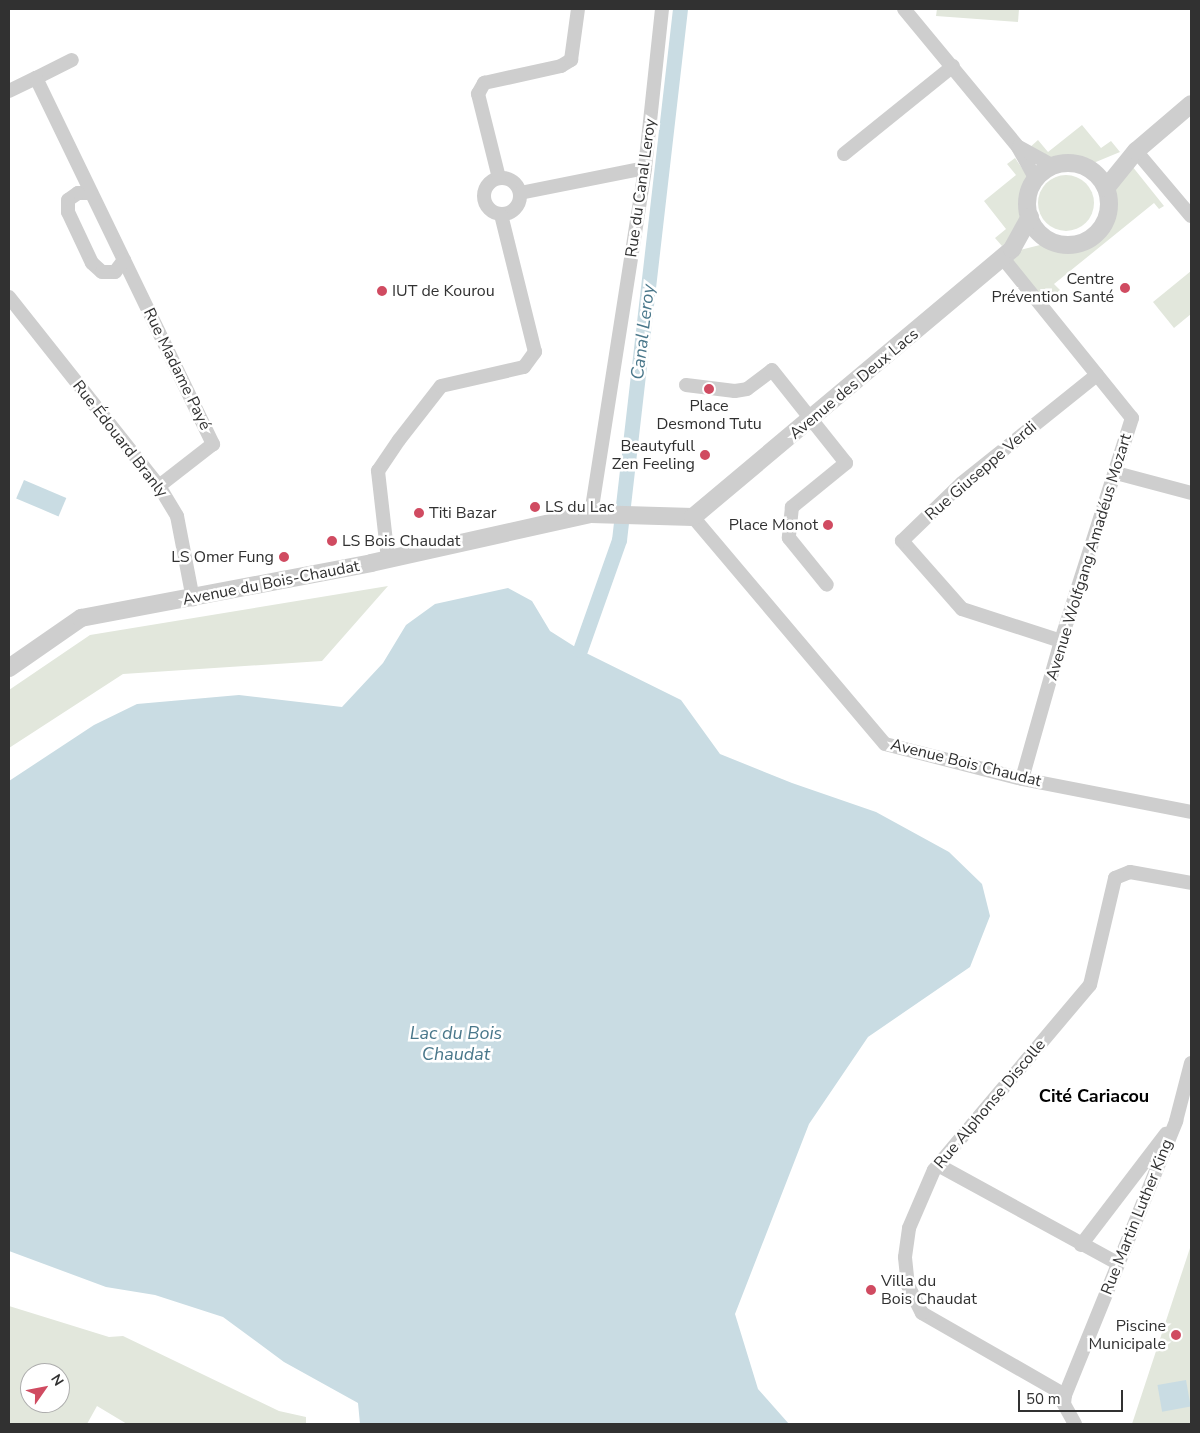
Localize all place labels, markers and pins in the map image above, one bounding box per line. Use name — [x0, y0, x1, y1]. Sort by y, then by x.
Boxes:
place label: Centre Prévention Santé — [991, 269, 1114, 307]
place label: IUT de Kourou — [392, 281, 495, 301]
marker: Centre Prévention Santé — [1118, 281, 1132, 295]
marker: IUT de Kourou — [376, 285, 388, 297]
marker: Place Desmond Tutu — [703, 383, 715, 395]
place label: Place Desmond Tutu — [656, 396, 762, 434]
place label: Beautyfull Zen Feeling — [612, 436, 695, 474]
marker: Beautyfull Zen Feeling — [699, 449, 711, 461]
place label: LS du Lac — [545, 497, 614, 517]
marker: LS du Lac — [529, 501, 541, 513]
place label: Titi Bazar — [429, 503, 497, 523]
marker: Titi Bazar — [413, 507, 425, 519]
place label: Place Monot — [729, 515, 818, 535]
marker: Place Monot — [822, 519, 834, 531]
place label: LS Bois Chaudat — [342, 531, 460, 551]
marker: LS Bois Chaudat — [326, 535, 338, 547]
place label: LS Omer Fung — [171, 547, 274, 567]
marker: LS Omer Fung — [278, 551, 290, 563]
place label: Villa du Bois Chaudat — [881, 1271, 977, 1309]
marker: Villa du Bois Chaudat — [865, 1284, 877, 1296]
place label: Piscine Municipale — [1088, 1316, 1166, 1354]
marker: Piscine Municipale — [1170, 1329, 1182, 1341]

